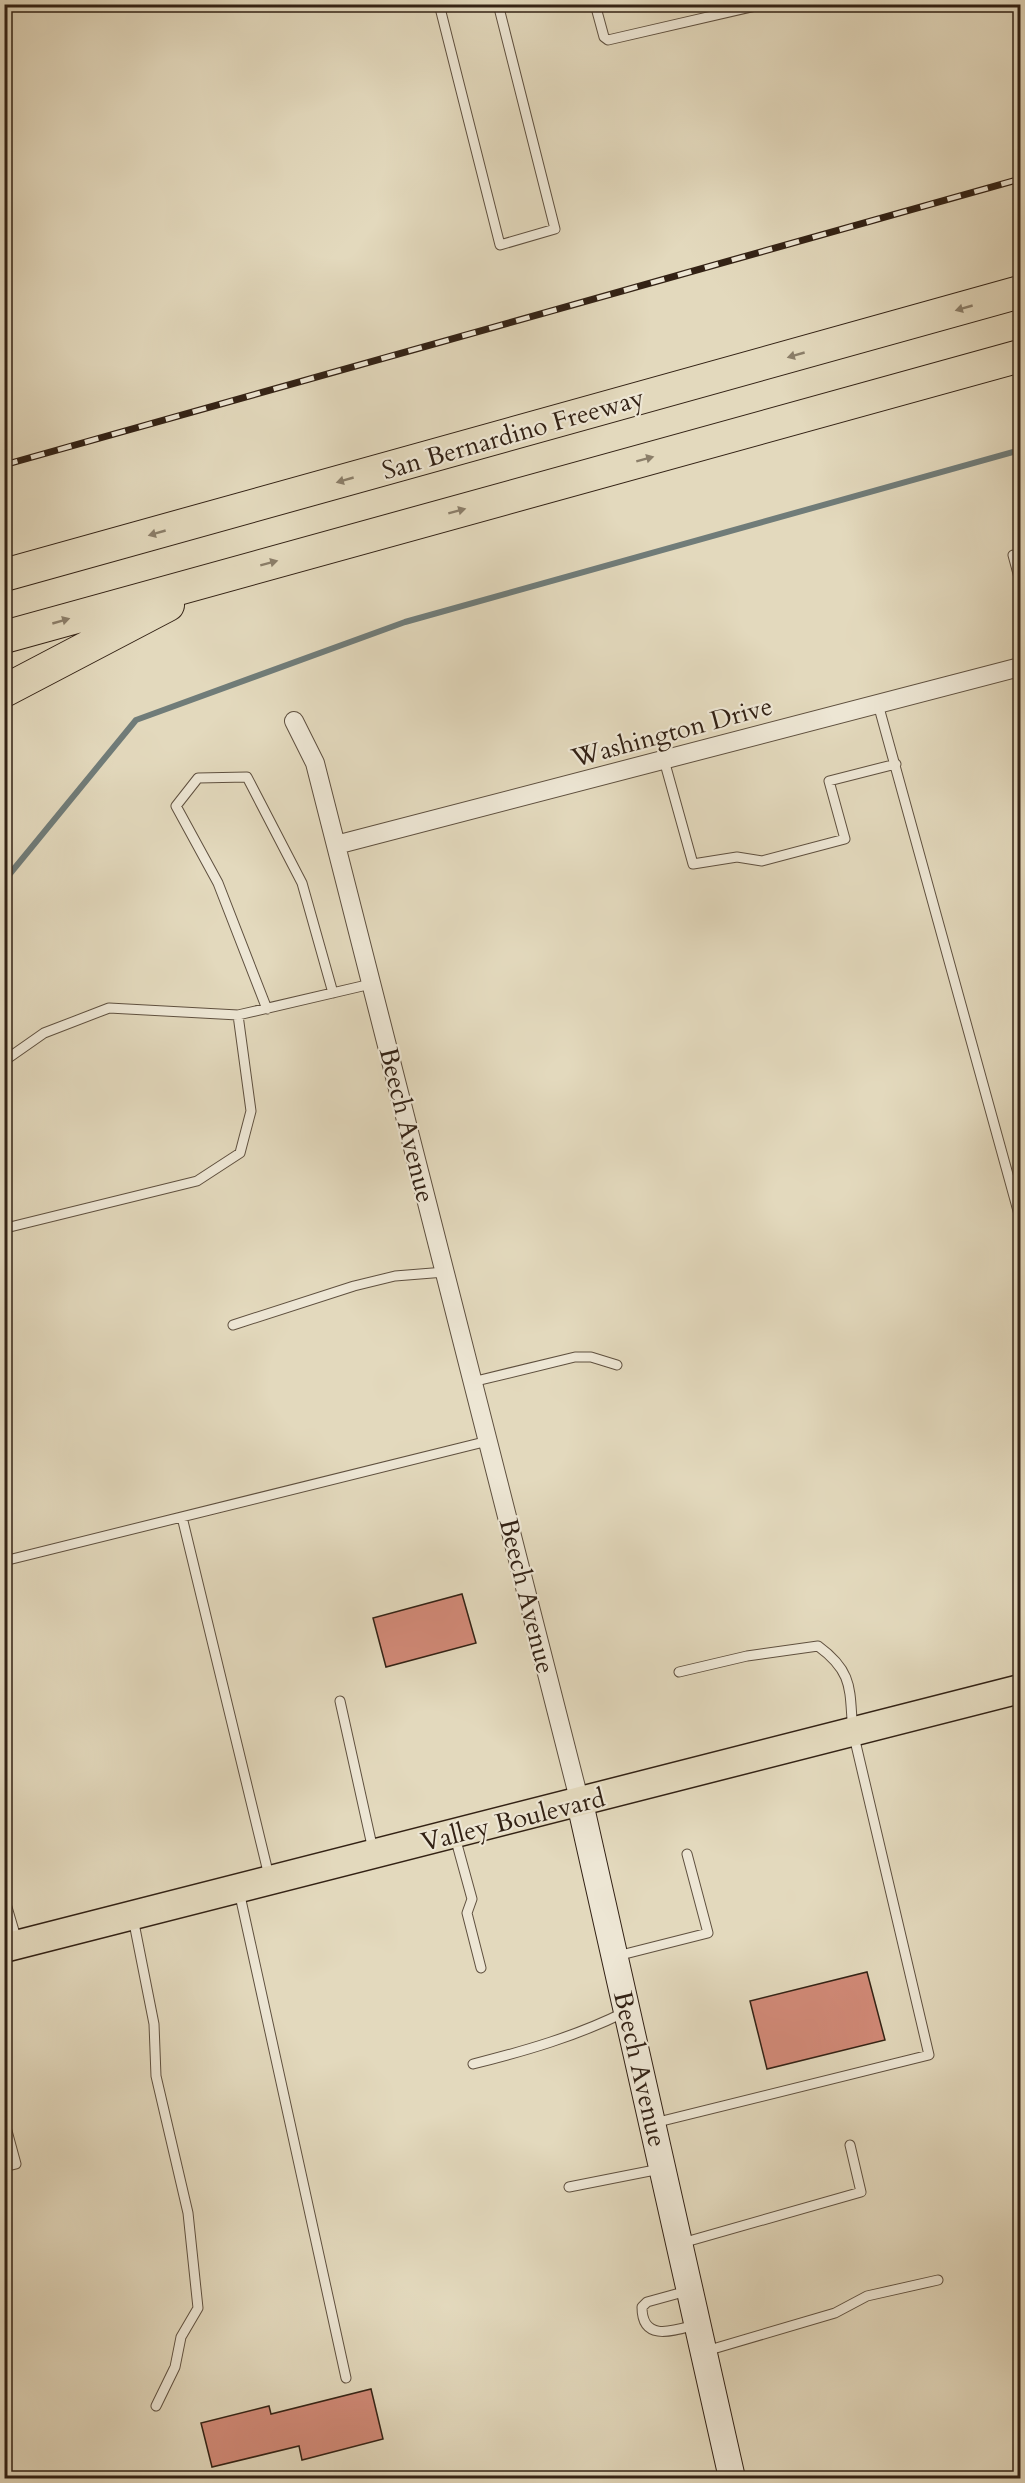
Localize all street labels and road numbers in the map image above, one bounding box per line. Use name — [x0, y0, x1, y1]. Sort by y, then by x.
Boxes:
street label: San Bernardino Freeway — [378, 380, 648, 488]
street label: Washington Drive — [567, 688, 776, 776]
street label: Beech Avenue — [371, 1044, 443, 1206]
street label: Beech Avenue — [491, 1515, 563, 1677]
street label: Valley Boulevard — [417, 1780, 609, 1860]
street label: Beech Avenue — [605, 1988, 675, 2150]

